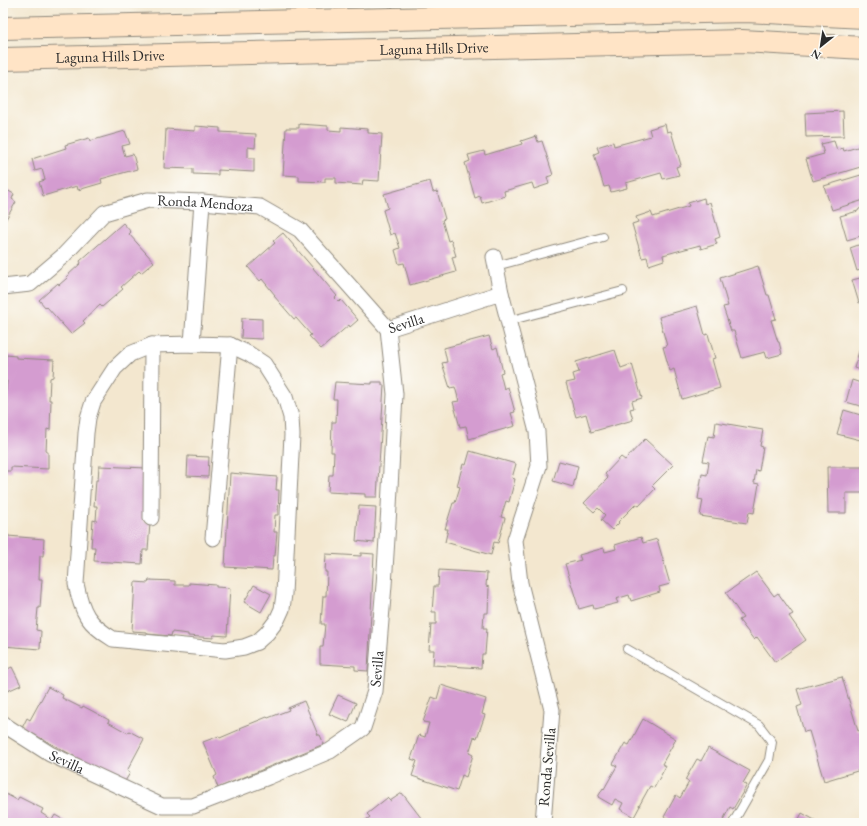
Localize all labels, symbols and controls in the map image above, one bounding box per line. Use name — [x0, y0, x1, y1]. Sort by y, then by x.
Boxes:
north arrow — [801, 26, 841, 66]
street label: Laguna Hills Drive — [379, 37, 489, 59]
street label: Laguna Hills Drive — [55, 45, 165, 67]
text: N — [809, 46, 823, 63]
street label: Ronda Mendoza — [157, 190, 254, 215]
street label: Sevilla — [386, 308, 426, 337]
street label: Sevilla — [365, 650, 387, 688]
street label: Ronda Sevilla — [534, 727, 559, 807]
street label: Sevilla — [47, 745, 88, 778]

